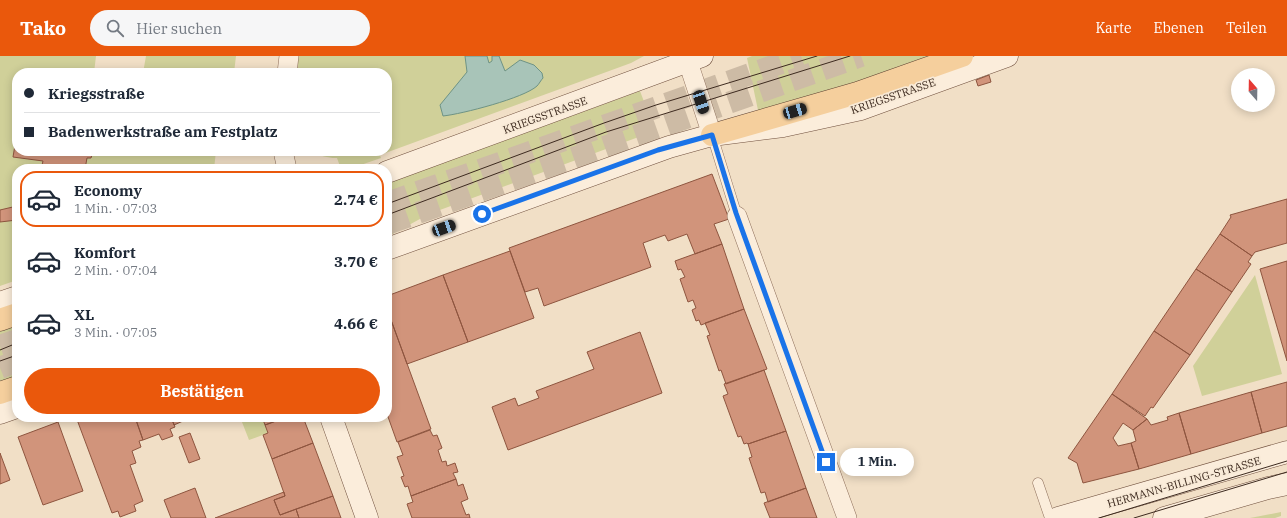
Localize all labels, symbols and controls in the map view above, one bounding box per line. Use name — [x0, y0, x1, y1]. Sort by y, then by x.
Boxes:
search box — [90, 10, 370, 46]
text: Tako — [20, 16, 66, 40]
icon: search — [104, 17, 126, 39]
text: Hier suchen — [136, 19, 222, 38]
text: Karte — [1095, 19, 1132, 37]
text: Ebenen — [1154, 19, 1204, 37]
text: Teilen — [1226, 19, 1267, 37]
north arrow — [1231, 68, 1275, 112]
map controls — [1231, 68, 1275, 112]
street label: KRIEGSSTRASSE — [849, 75, 937, 117]
text: Kriegsstraße — [48, 84, 145, 103]
car — [692, 89, 710, 115]
street label: KRIEGSSTRASSE — [501, 93, 589, 137]
car — [782, 102, 808, 120]
text: Badenwerkstraße am Festplatz — [48, 122, 278, 141]
icon: car — [26, 181, 62, 217]
text: Economy — [74, 181, 142, 200]
text: 2.74 € — [334, 190, 378, 209]
text: 1 Min. · 07:03 — [74, 200, 157, 217]
route start — [473, 205, 491, 223]
car — [431, 218, 457, 238]
icon: car — [26, 243, 62, 279]
text: Komfort — [74, 243, 136, 262]
text: 3.70 € — [334, 252, 378, 271]
text: 2 Min. · 07:04 — [74, 262, 157, 279]
icon: car — [26, 305, 62, 341]
text: XL — [74, 305, 94, 324]
text: 4.66 € — [334, 314, 378, 333]
text: 3 Min. · 07:05 — [74, 324, 157, 341]
button: Bestätigen — [24, 368, 380, 414]
callout: 1 Min. — [840, 448, 914, 476]
route end — [817, 453, 835, 471]
text: 1 Min. — [857, 453, 897, 470]
street label: HERMANN-BILLING-STRASSE — [1106, 453, 1262, 511]

